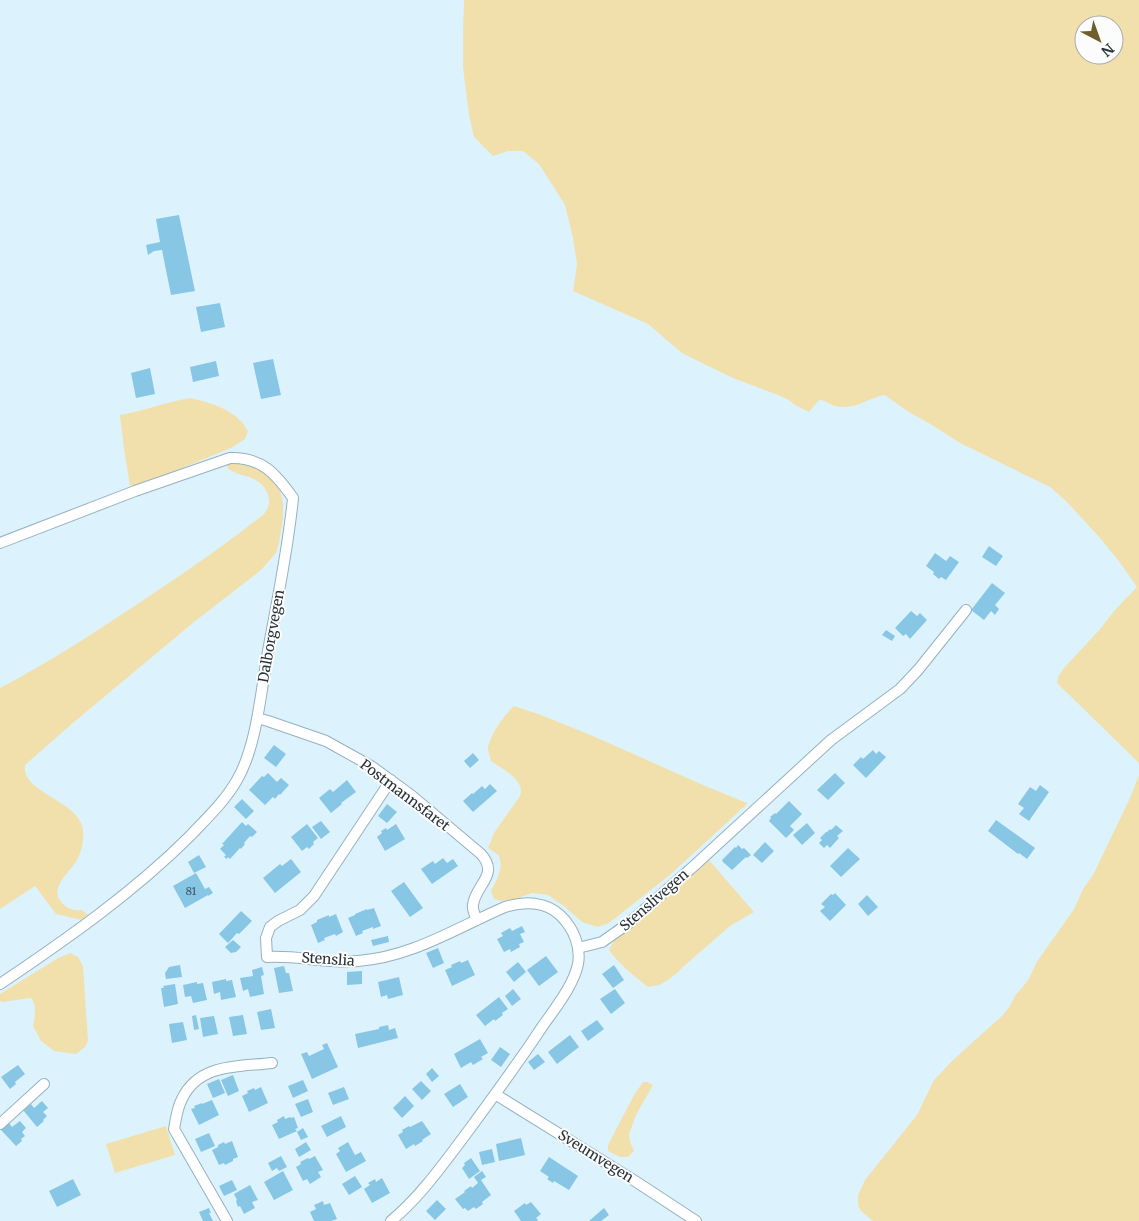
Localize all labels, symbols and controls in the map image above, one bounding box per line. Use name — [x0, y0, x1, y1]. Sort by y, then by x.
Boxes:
north arrow — [1074, 15, 1124, 65]
text: N — [1097, 39, 1118, 60]
street label: Dalborgvegen — [254, 588, 288, 684]
street label: Postmannsfaret — [357, 755, 454, 835]
street label: Stenslivegen — [616, 865, 692, 935]
house number: 81 — [185, 884, 197, 898]
street label: Stenslia — [301, 948, 356, 970]
street label: Sveumvegen — [555, 1126, 637, 1186]

